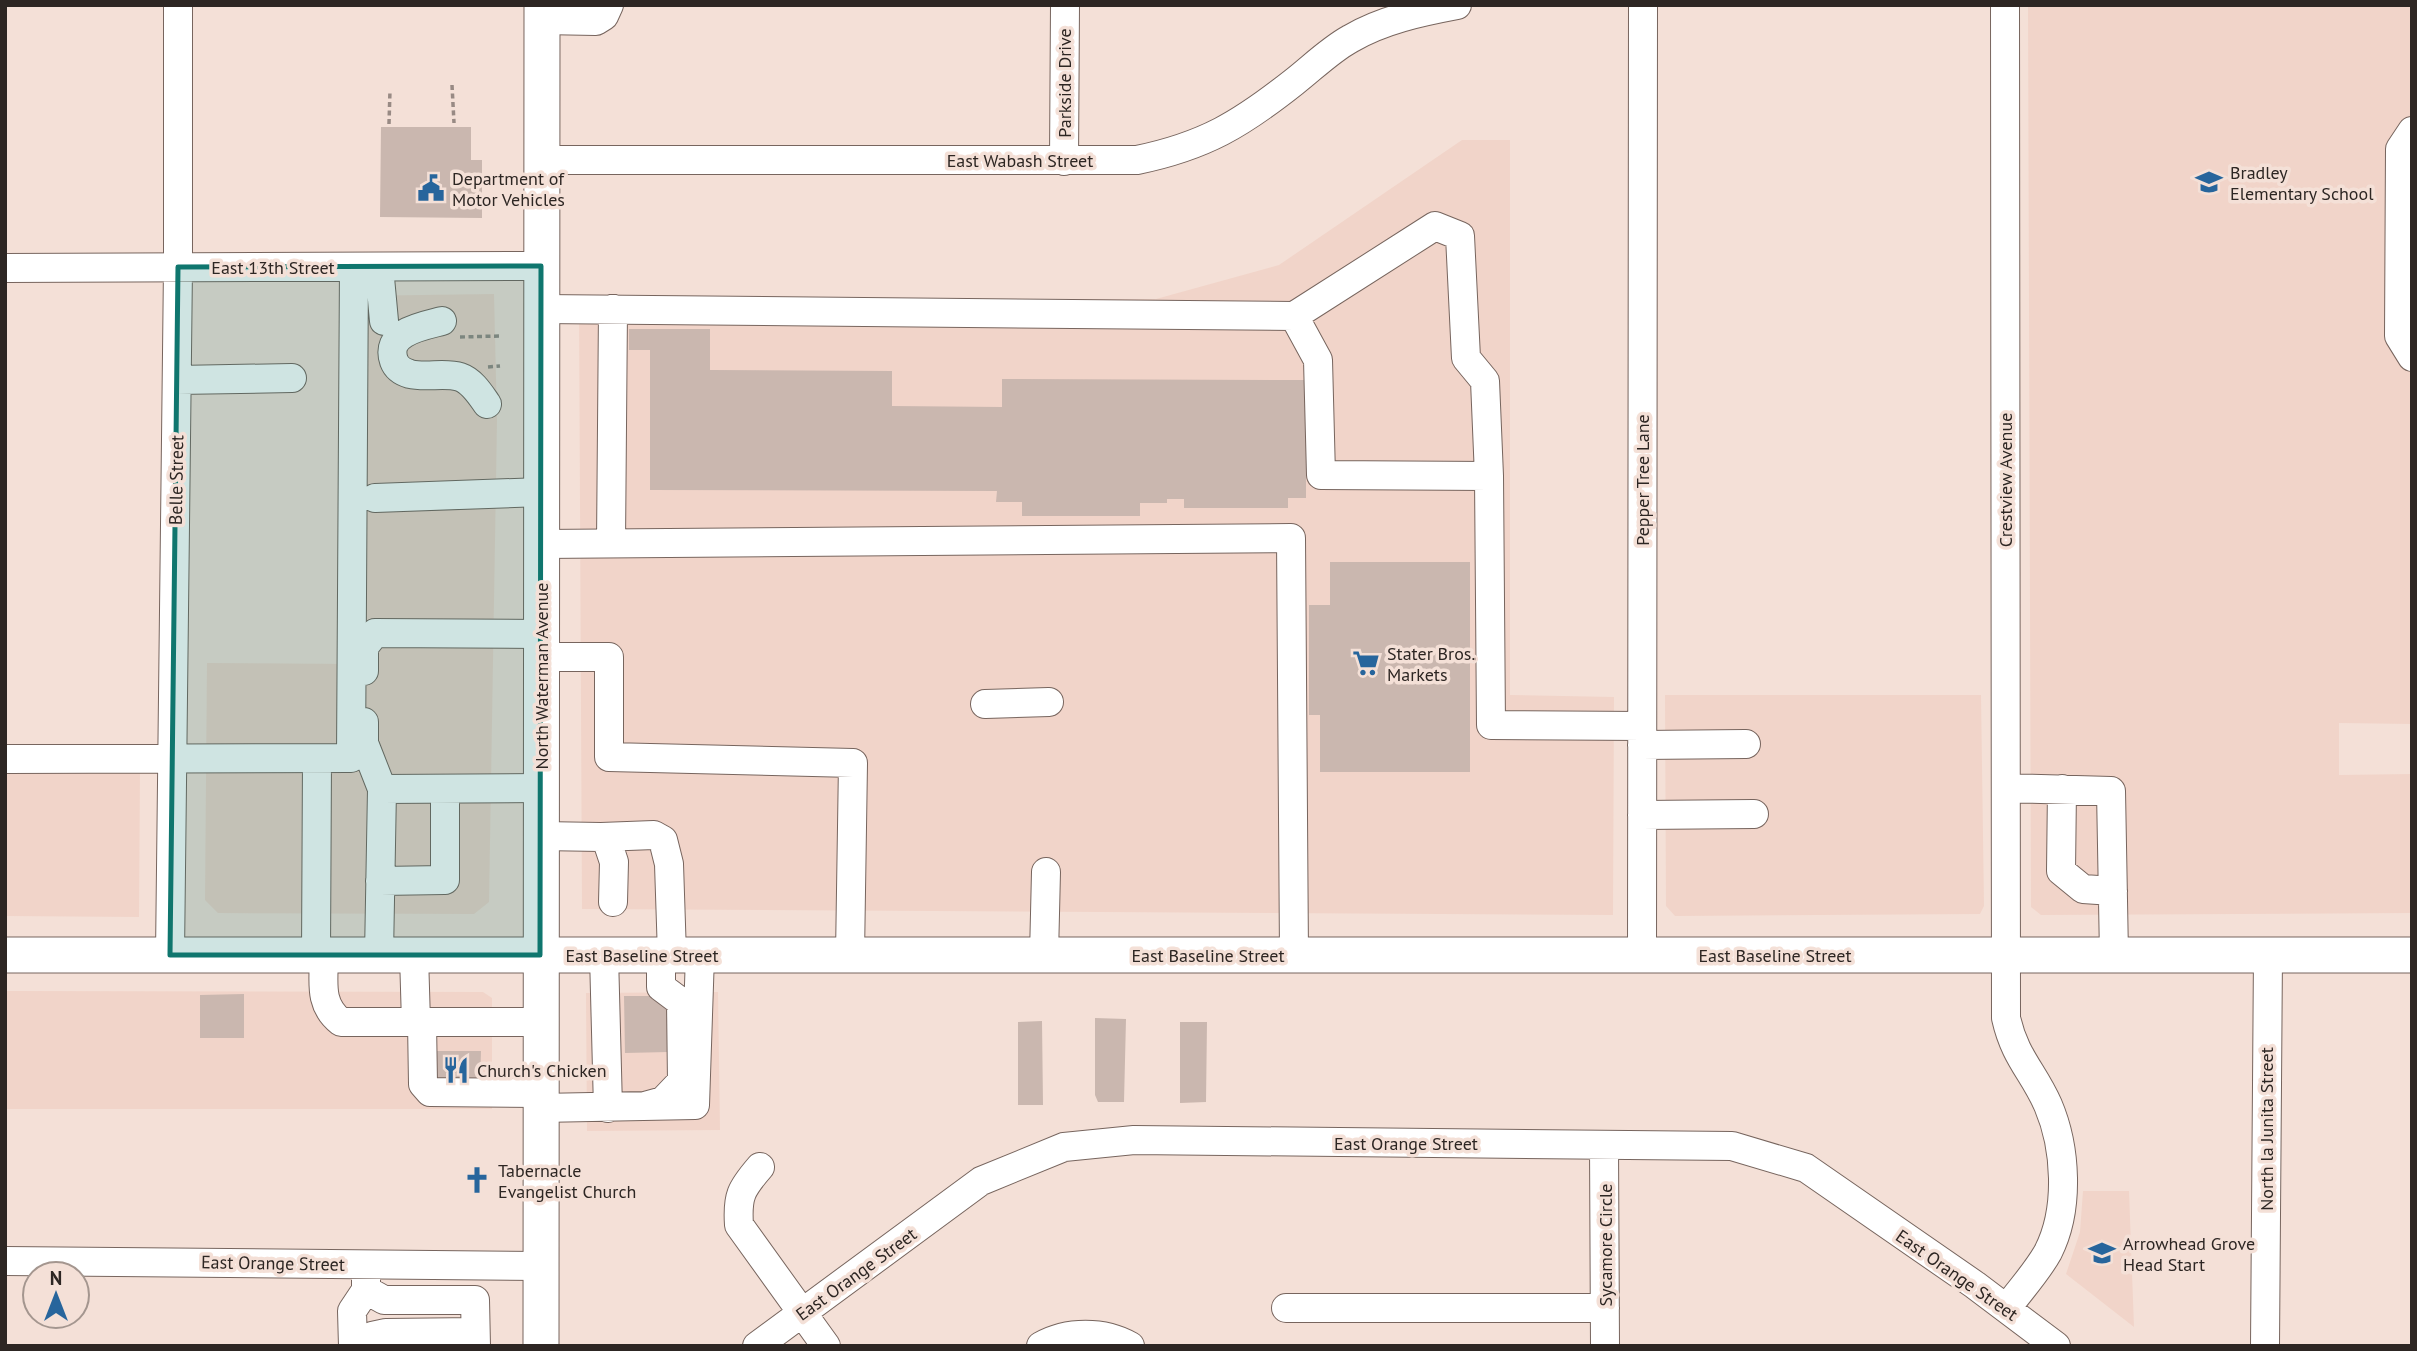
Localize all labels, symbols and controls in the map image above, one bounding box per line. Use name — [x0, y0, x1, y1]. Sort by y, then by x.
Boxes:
street label: Parkside Drive — [1053, 28, 1076, 138]
street label: East Wabash Street — [947, 149, 1093, 172]
place label: Bradley Elementary School — [2230, 161, 2374, 205]
place label: Department of Motor Vehicles — [452, 167, 565, 211]
school or university icon: Bradley Elementary School — [2194, 167, 2224, 197]
public building icon: Department of Motor Vehicles — [416, 173, 446, 203]
street label: East 13th Street — [211, 256, 335, 279]
street label: Crestview Avenue — [1994, 413, 2017, 547]
street label: Pepper Tree Lane — [1631, 414, 1654, 546]
street label: Belle Street — [164, 435, 188, 525]
street label: North Waterman Avenue — [530, 583, 553, 769]
place label: Stater Bros. Markets — [1387, 642, 1475, 686]
supermarket icon: Stater Bros. Markets — [1351, 648, 1381, 678]
street label: East Baseline Street — [565, 944, 719, 967]
street label: East Baseline Street — [1131, 944, 1285, 967]
street label: East Baseline Street — [1698, 944, 1852, 967]
street label: North la Junita Street — [2255, 1047, 2278, 1211]
restaurant icon: Church's Chicken — [441, 1055, 471, 1085]
place label: Church's Chicken — [477, 1059, 607, 1082]
street label: East Orange Street — [1334, 1132, 1478, 1155]
place label: Tabernacle Evangelist Church — [498, 1159, 636, 1203]
church icon: Tabernacle Evangelist Church — [462, 1165, 492, 1195]
street label: Sycamore Circle — [1594, 1184, 1617, 1306]
street label: East Orange Street — [791, 1222, 921, 1326]
street label: East Orange Street — [1891, 1224, 2023, 1326]
place label: Arrowhead Grove Head Start — [2123, 1232, 2255, 1276]
school or university icon: Arrowhead Grove Head Start — [2087, 1238, 2117, 1268]
street label: East Orange Street — [201, 1250, 345, 1276]
north arrow — [21, 1260, 91, 1330]
text: N — [50, 1266, 62, 1290]

